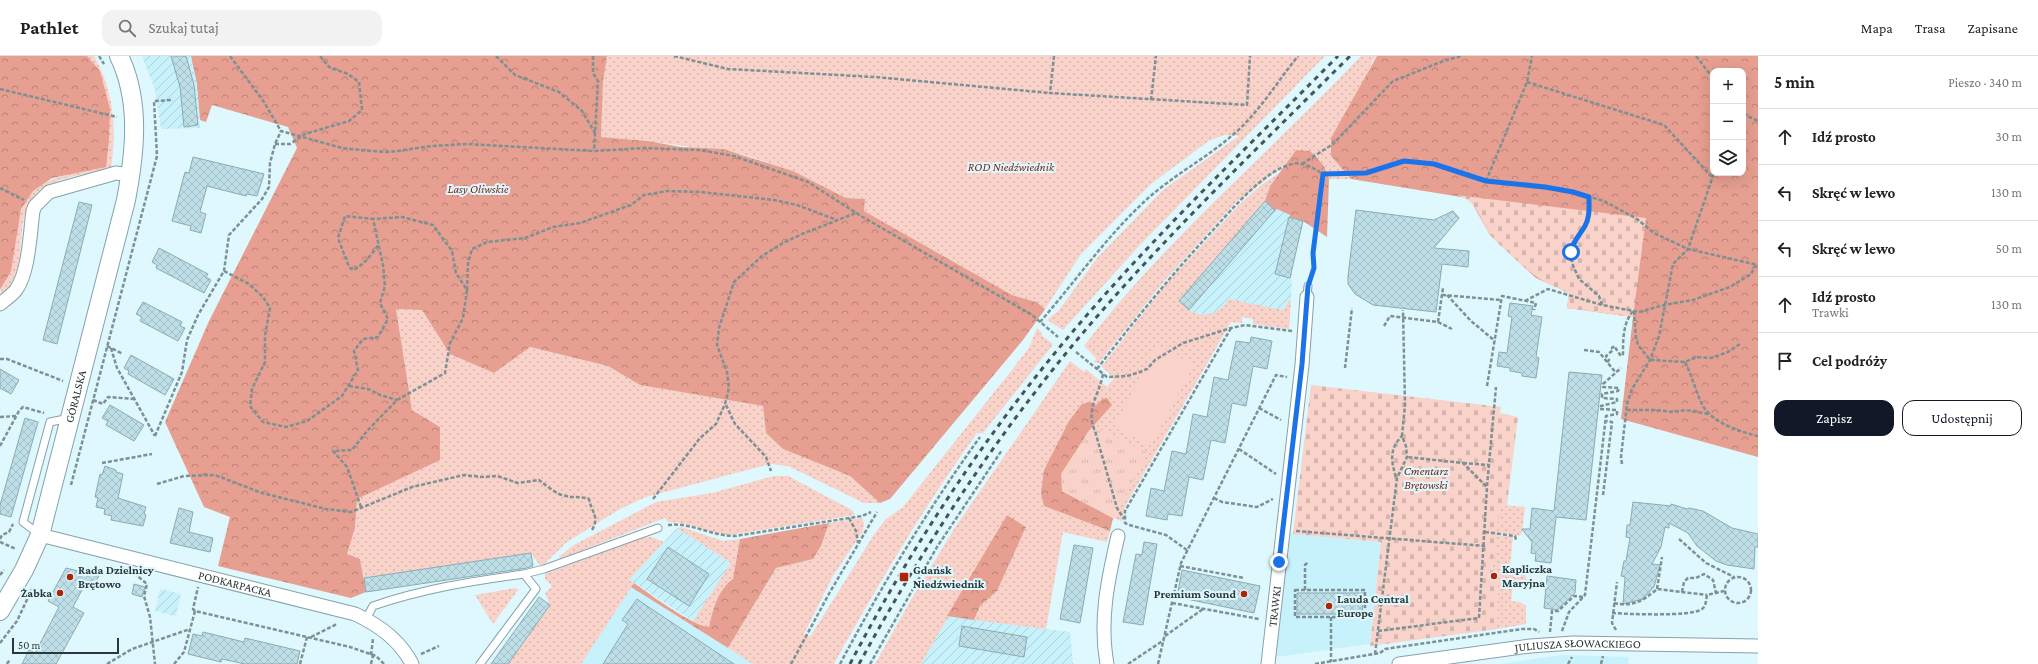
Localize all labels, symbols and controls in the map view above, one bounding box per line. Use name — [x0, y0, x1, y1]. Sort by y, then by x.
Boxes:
search box — [102, 10, 382, 46]
text: Pathlet — [20, 17, 78, 38]
icon: search — [116, 17, 138, 39]
text: Szukaj tutaj — [148, 20, 219, 36]
text: Mapa — [1861, 20, 1893, 36]
text: Trasa — [1915, 20, 1946, 36]
text: Zapisane — [1968, 20, 2018, 36]
map controls — [1710, 68, 1746, 176]
button: + — [1710, 68, 1746, 104]
text: 5 min — [1774, 73, 1815, 92]
text: Pieszo · 340 m — [1948, 75, 2022, 90]
button: − — [1710, 104, 1746, 140]
icon: ahead — [1774, 126, 1796, 148]
text: Idź prosto — [1812, 129, 1876, 145]
text: 30 m — [1996, 129, 2022, 144]
button: layers — [1710, 140, 1746, 176]
park label: ROD Niedźwiednik — [968, 160, 1055, 174]
park label: Lasy Oliwskie — [447, 182, 509, 196]
icon: left — [1774, 182, 1796, 204]
text: Skręć w lewo — [1812, 185, 1895, 201]
text: 130 m — [1991, 185, 2022, 200]
icon: left — [1774, 238, 1796, 260]
text: Skręć w lewo — [1812, 241, 1895, 257]
text: 50 m — [1996, 241, 2022, 256]
route start — [1562, 243, 1580, 261]
text: Idź prosto — [1812, 289, 1876, 305]
icon: ahead — [1774, 294, 1796, 316]
text: 130 m — [1991, 297, 2022, 312]
text: Trawki — [1812, 305, 1849, 320]
icon: arrive — [1774, 350, 1796, 372]
text: Cel podróży — [1812, 353, 1887, 369]
street label: GÓRALSKA — [62, 369, 89, 424]
button: Zapisz — [1774, 400, 1894, 436]
button: Udostępnij — [1902, 400, 2022, 436]
park label: Cmentarz Brętowski — [1404, 464, 1449, 492]
route end — [1270, 553, 1288, 571]
place label: Kapliczka Maryjna — [1502, 562, 1552, 590]
place label: Rada Dzielnicy Brętowo — [78, 563, 154, 591]
place label: Gdańsk Niedźwiednik — [913, 563, 985, 591]
street label: PODKARPACKA — [197, 568, 273, 600]
marker: Gdańsk Niedźwiednik — [898, 571, 910, 583]
marker: Kapliczka Maryjna — [1489, 571, 1499, 581]
marker: Rada Dzielnicy Brętowo — [65, 572, 75, 582]
street label: TRAWKI — [1265, 585, 1284, 628]
place label: Żabka — [21, 586, 52, 600]
place label: Premium Sound — [1154, 587, 1236, 601]
marker: Żabka — [55, 588, 65, 598]
marker: Premium Sound — [1239, 589, 1249, 599]
place label: Lauda Central Europe — [1337, 592, 1409, 620]
marker: Lauda Central Europe — [1324, 601, 1334, 611]
scale bar — [12, 636, 119, 655]
street label: JULIUSZA SŁOWACKIEGO — [1513, 636, 1641, 655]
text: 50 m — [18, 639, 40, 651]

